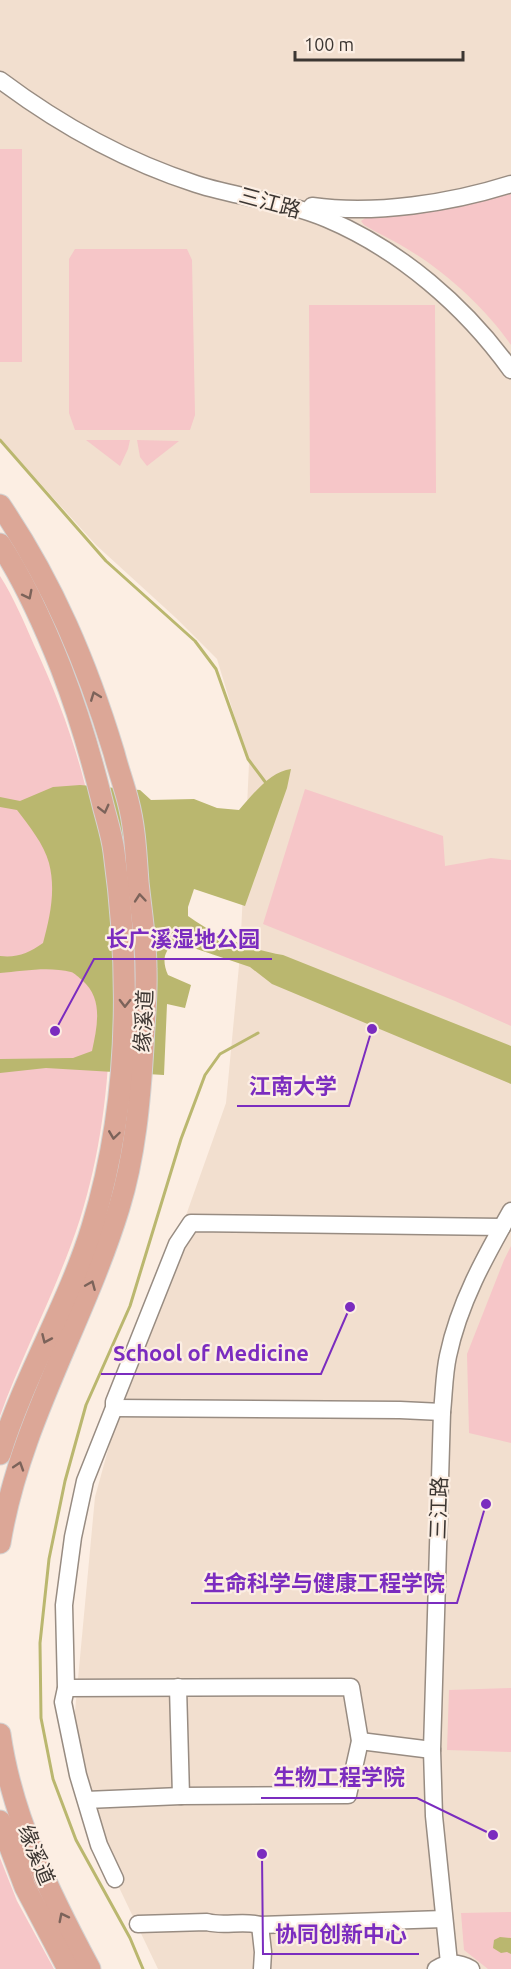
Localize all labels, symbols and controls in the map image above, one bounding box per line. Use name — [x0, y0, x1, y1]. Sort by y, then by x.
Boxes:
scale bar — [295, 24, 463, 62]
text: 100 m — [304, 34, 354, 54]
street label: 三江路 — [237, 182, 304, 222]
one-way arrow — [21, 588, 33, 599]
one-way arrow — [90, 691, 103, 701]
one-way arrow — [97, 804, 110, 814]
one-way arrow — [134, 894, 147, 903]
callout: 长广溪湿地公园 — [94, 919, 272, 959]
text: 长广溪湿地公园 — [106, 926, 260, 951]
street label: 缘溪道 — [129, 989, 157, 1053]
one-way arrow — [119, 998, 131, 1007]
callout: 江南大学 — [237, 1066, 349, 1106]
text: 江南大学 — [249, 1073, 337, 1098]
one-way arrow — [108, 1130, 120, 1139]
one-way arrow — [84, 1281, 96, 1292]
one-way arrow — [42, 1333, 54, 1344]
callout: School of Medicine — [101, 1334, 321, 1374]
text: School of Medicine — [113, 1340, 309, 1365]
one-way arrow — [11, 1461, 24, 1472]
street label: 三江路 — [425, 1476, 451, 1540]
callout: 生命科学与健康工程学院 — [191, 1563, 457, 1603]
text: 生命科学与健康工程学院 — [203, 1570, 445, 1595]
callout: 生物工程学院 — [261, 1758, 417, 1798]
text: 生物工程学院 — [273, 1764, 405, 1789]
street label: 缘溪道 — [14, 1821, 60, 1888]
one-way arrow — [59, 1912, 70, 1923]
callout: 协同创新中心 — [263, 1914, 419, 1954]
text: 协同创新中心 — [275, 1921, 407, 1946]

